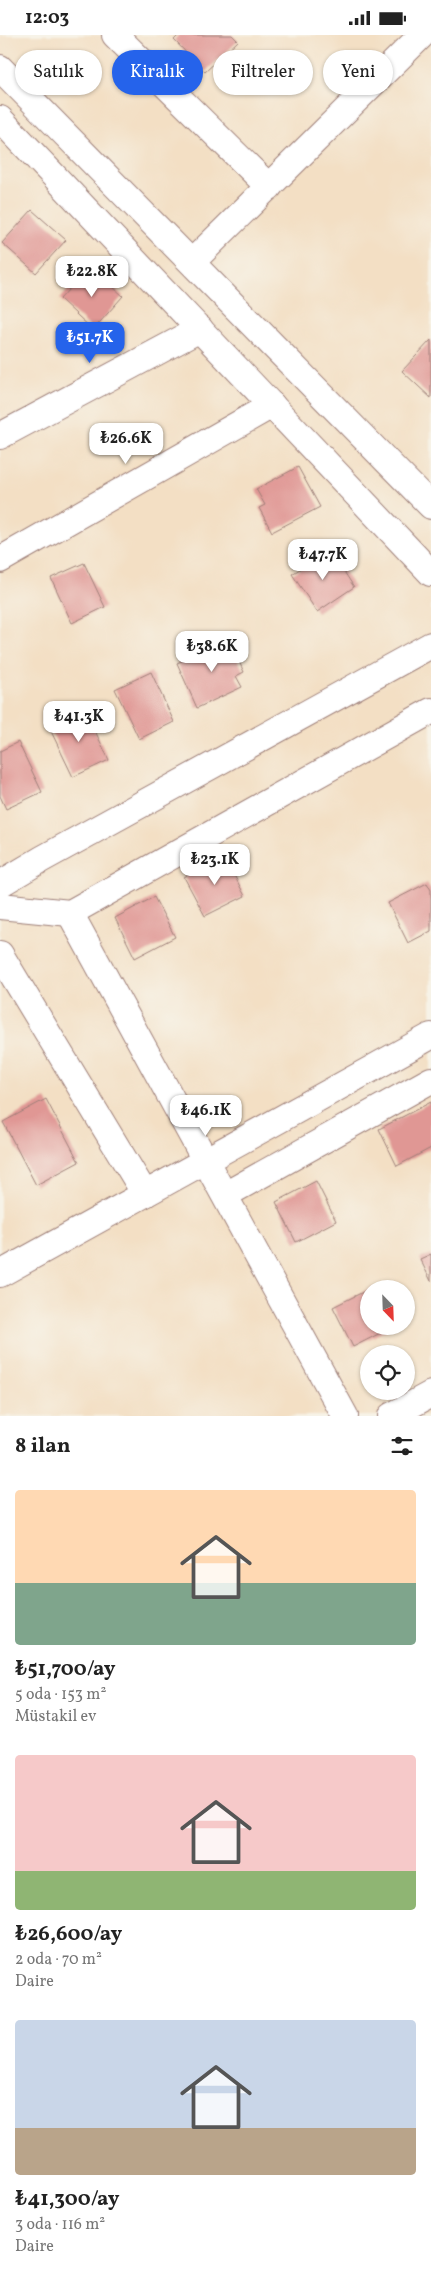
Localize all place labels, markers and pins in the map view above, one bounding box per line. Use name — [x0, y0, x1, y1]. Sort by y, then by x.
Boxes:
pin: ₺22.8K — [51, 255, 133, 298]
pin: ₺51.7K — [49, 321, 131, 364]
pin: ₺26.6K — [85, 423, 167, 465]
pin: ₺47.7K — [282, 539, 364, 581]
pin: ₺38.6K — [171, 631, 253, 673]
pin: ₺41.3K — [38, 701, 120, 743]
pin: ₺23.1K — [174, 843, 256, 886]
pin: ₺46.1K — [165, 1095, 247, 1137]

